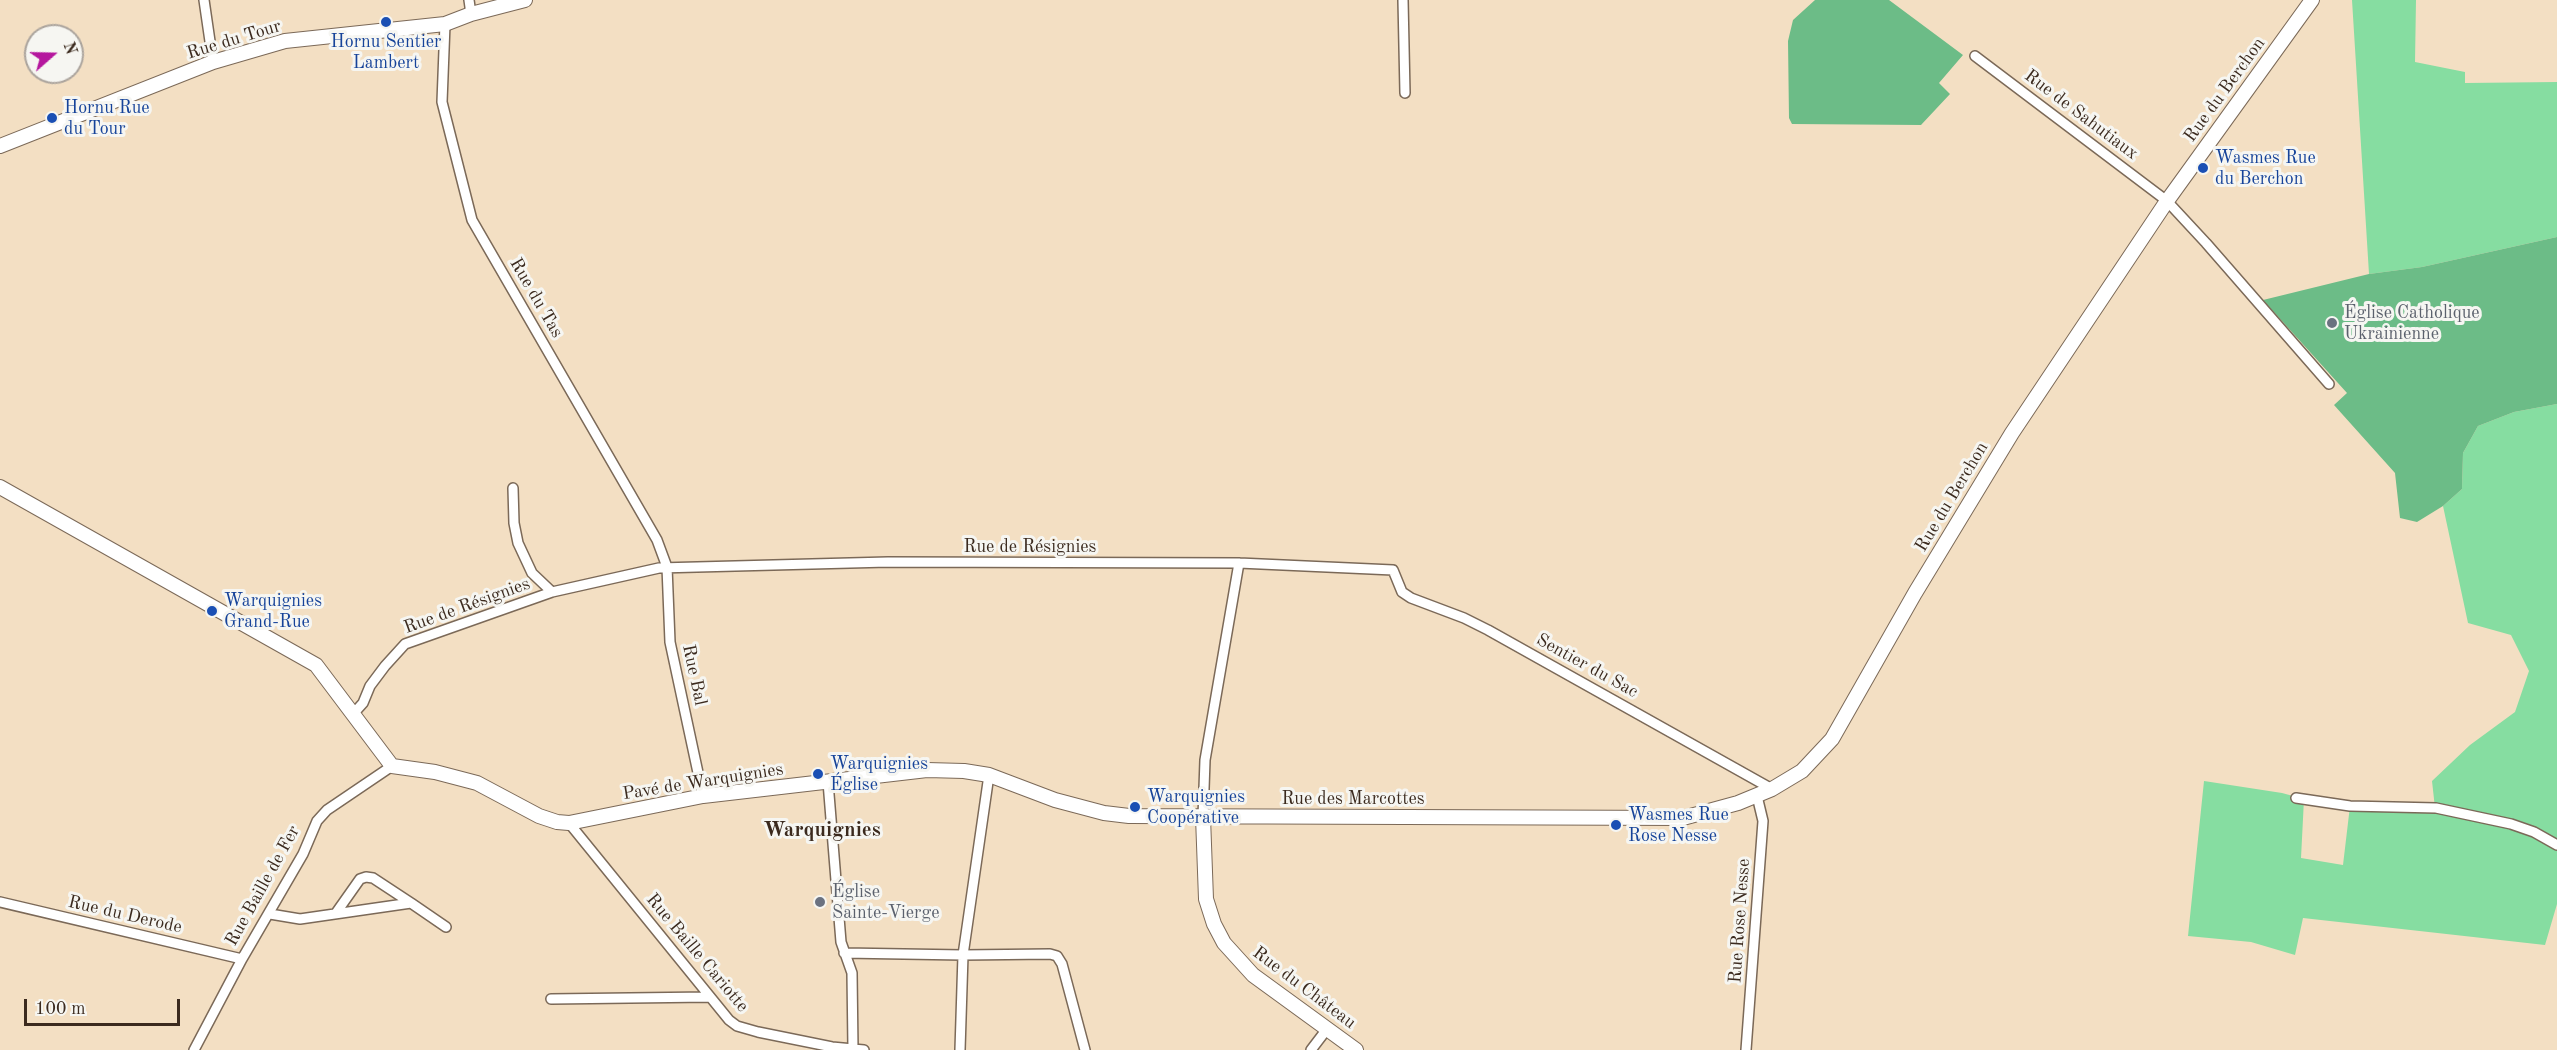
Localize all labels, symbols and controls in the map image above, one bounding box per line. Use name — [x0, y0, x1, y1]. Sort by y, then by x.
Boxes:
street label: Rue du Tour — [184, 15, 284, 65]
marker: Hornu Sentier Lambert — [379, 15, 393, 29]
north arrow — [24, 24, 84, 84]
place label: Hornu Sentier Lambert — [331, 31, 441, 74]
street label: Rue du Berchon — [2180, 33, 2270, 147]
text: N — [59, 40, 79, 57]
street label: Rue de Sahutiaux — [2020, 65, 2142, 165]
place label: Hornu Rue du Tour — [64, 97, 150, 140]
marker: Hornu Rue du Tour — [45, 111, 59, 125]
place label: Wasmes Rue du Berchon — [2215, 147, 2316, 190]
marker: Wasmes Rue du Berchon — [2196, 161, 2210, 175]
street label: Rue du Tas — [505, 254, 567, 342]
place label: Église Catholique Ukrainienne — [2344, 302, 2480, 344]
marker: Église Catholique Ukrainienne — [2325, 316, 2339, 330]
street label: Rue du Berchon — [1911, 438, 1993, 556]
street label: Rue de Résignies — [964, 536, 1096, 558]
street label: Rue de Résignies — [401, 573, 533, 639]
place label: Warquignies Grand-Rue — [224, 590, 322, 632]
marker: Warquignies Grand-Rue — [205, 604, 219, 618]
street label: Sentier du Sac — [1532, 629, 1642, 703]
street label: Rue Bal — [677, 642, 711, 708]
place label: Warquignies Église — [830, 753, 928, 795]
street label: Pavé de Warquignies — [621, 759, 785, 805]
marker: Warquignies Église — [811, 767, 825, 781]
place label: Warquignies Coopérative — [1147, 786, 1245, 828]
street label: Rue des Marcottes — [1281, 788, 1425, 810]
marker: Warquignies Coopérative — [1128, 800, 1142, 814]
place label: Wasmes Rue Rose Nesse — [1628, 804, 1729, 846]
district label: Warquignies — [763, 817, 881, 843]
marker: Wasmes Rue Rose Nesse — [1609, 818, 1623, 832]
street label: Rue Baille de Fer — [221, 822, 305, 950]
street label: Rue Rose Nesse — [1725, 858, 1755, 984]
place label: Église Sainte-Vierge — [832, 881, 939, 924]
street label: Rue Baille Cariotte — [641, 889, 753, 1017]
street label: Rue du Derode — [66, 891, 184, 939]
marker: Église Sainte-Vierge — [813, 895, 827, 909]
street label: Rue du Château — [1248, 942, 1360, 1034]
scale bar — [27, 987, 183, 1025]
text: 100 m — [35, 1000, 86, 1018]

